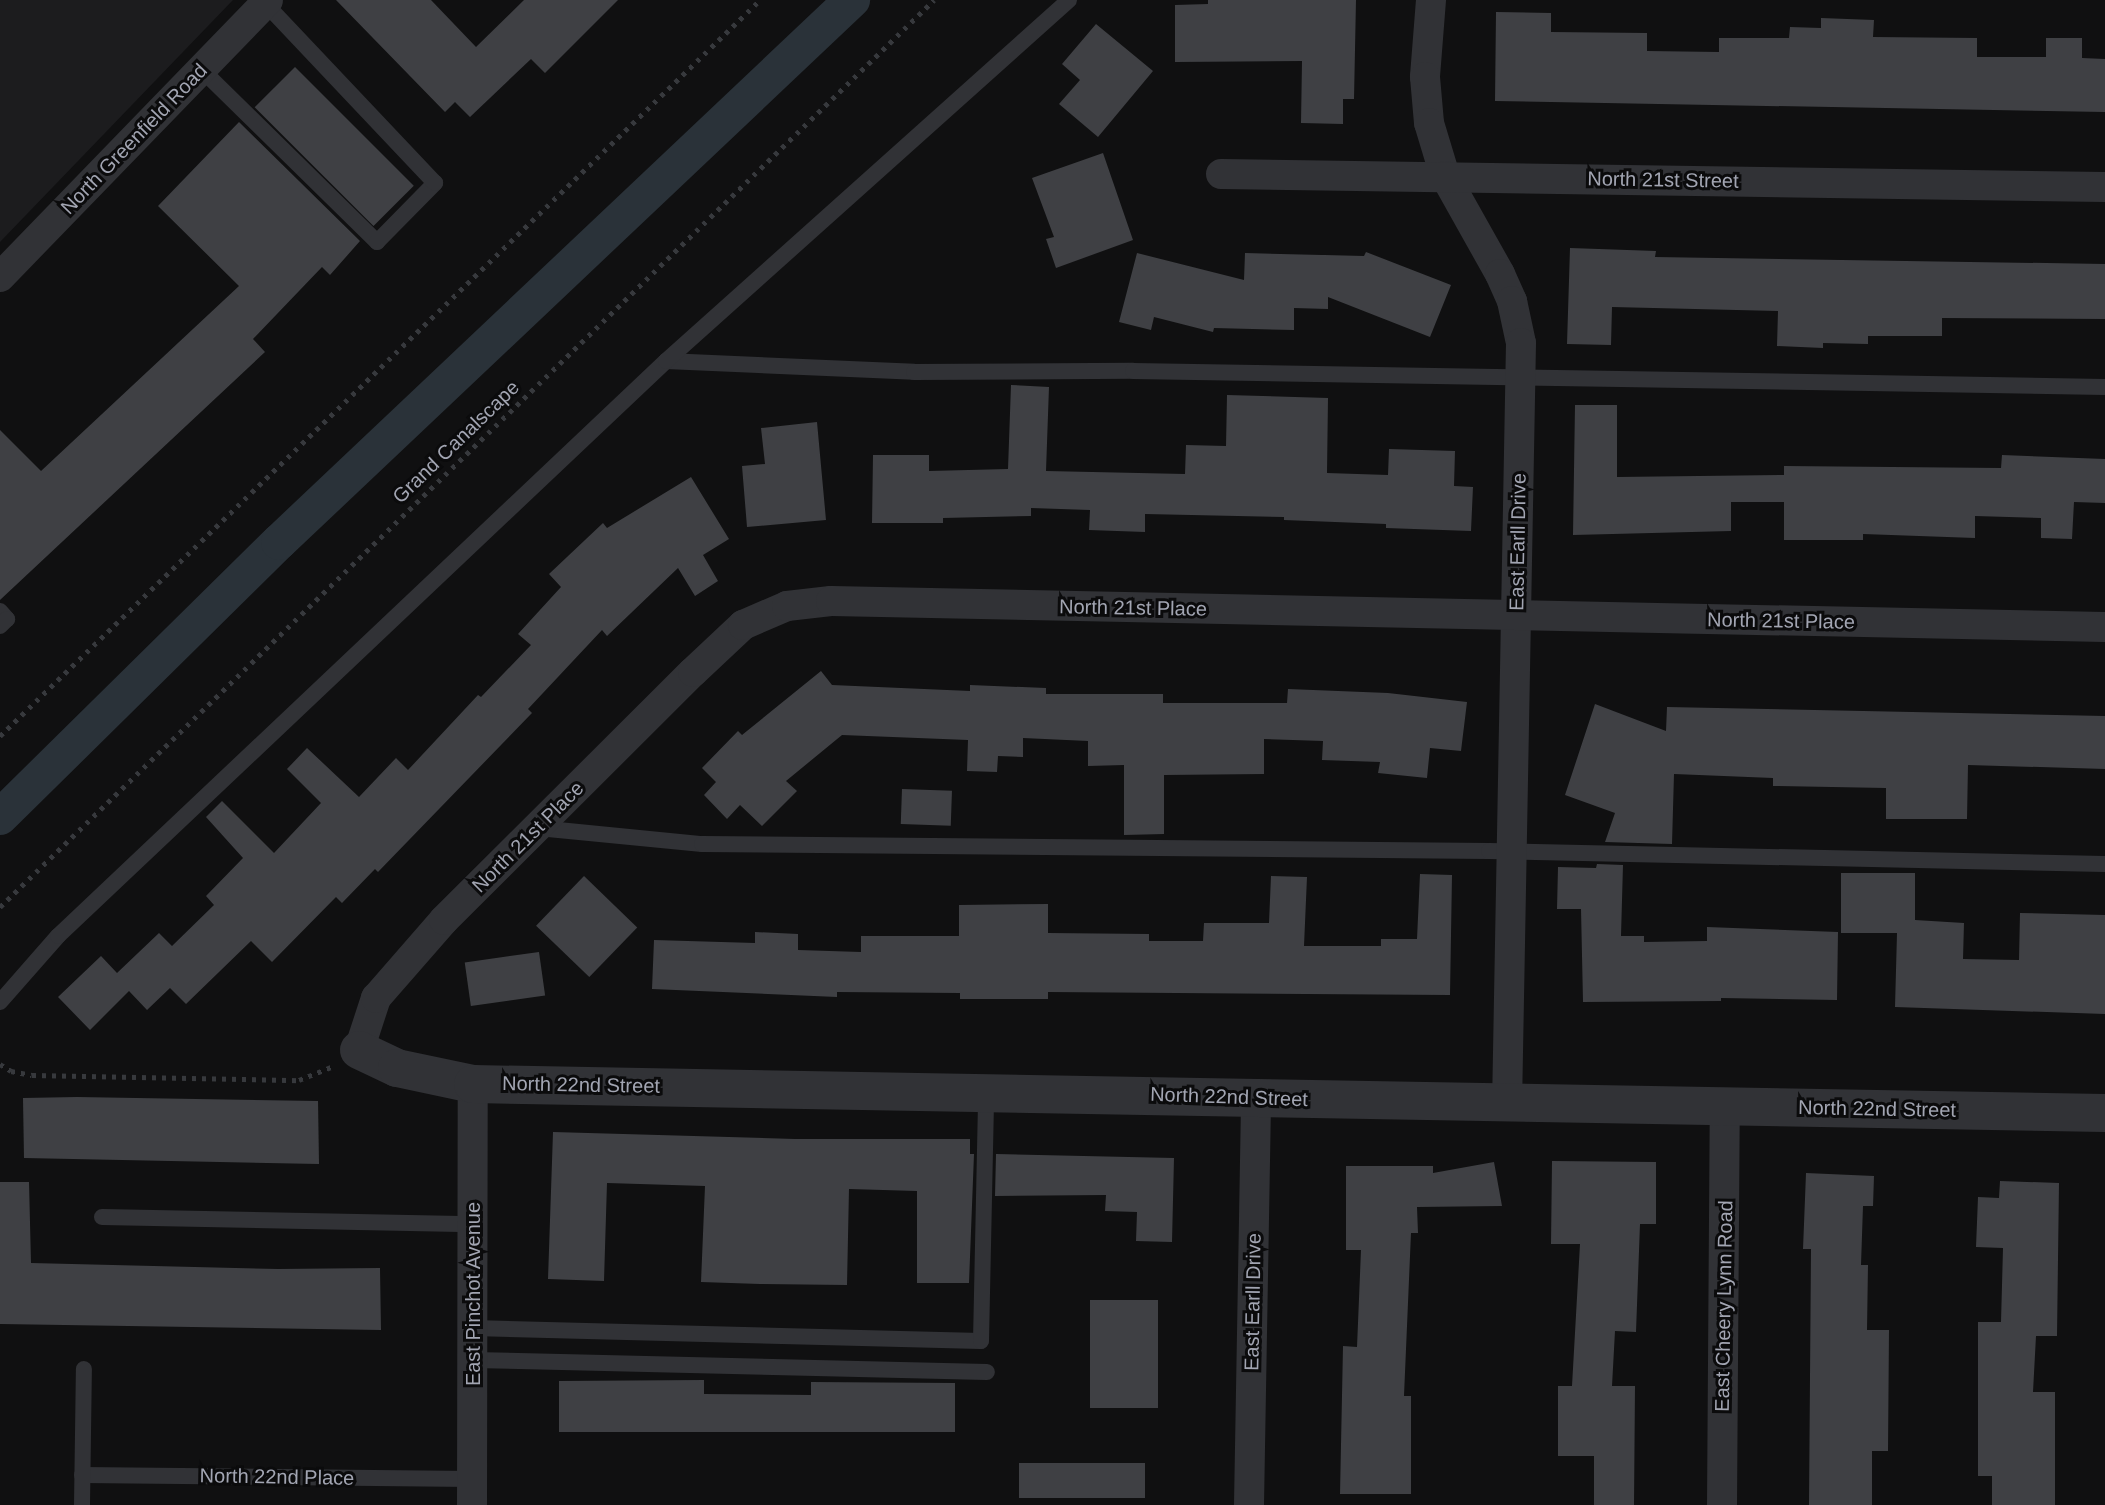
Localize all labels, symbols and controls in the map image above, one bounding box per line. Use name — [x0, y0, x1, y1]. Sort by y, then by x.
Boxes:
street label: North Greenfield Road — [56, 59, 212, 219]
street label: North 21st Street — [1587, 167, 1739, 193]
street label: Grand Canalscape — [388, 375, 524, 509]
street label: East Earll Drive — [1505, 473, 1531, 611]
street label: North 21st Place — [1059, 595, 1207, 621]
street label: North 21st Place — [1707, 608, 1855, 634]
street label: North 21st Place — [467, 776, 589, 898]
street label: North 22nd Street — [502, 1072, 660, 1098]
street label: North 22nd Street — [1150, 1082, 1308, 1112]
street label: North 22nd Street — [1798, 1096, 1956, 1122]
street label: East Cheery Lynn Road — [1710, 1200, 1738, 1412]
street label: East Pinchot Avenue — [461, 1201, 485, 1387]
street label: East Earll Drive — [1240, 1233, 1266, 1371]
street label: North 22nd Place — [200, 1464, 354, 1490]

